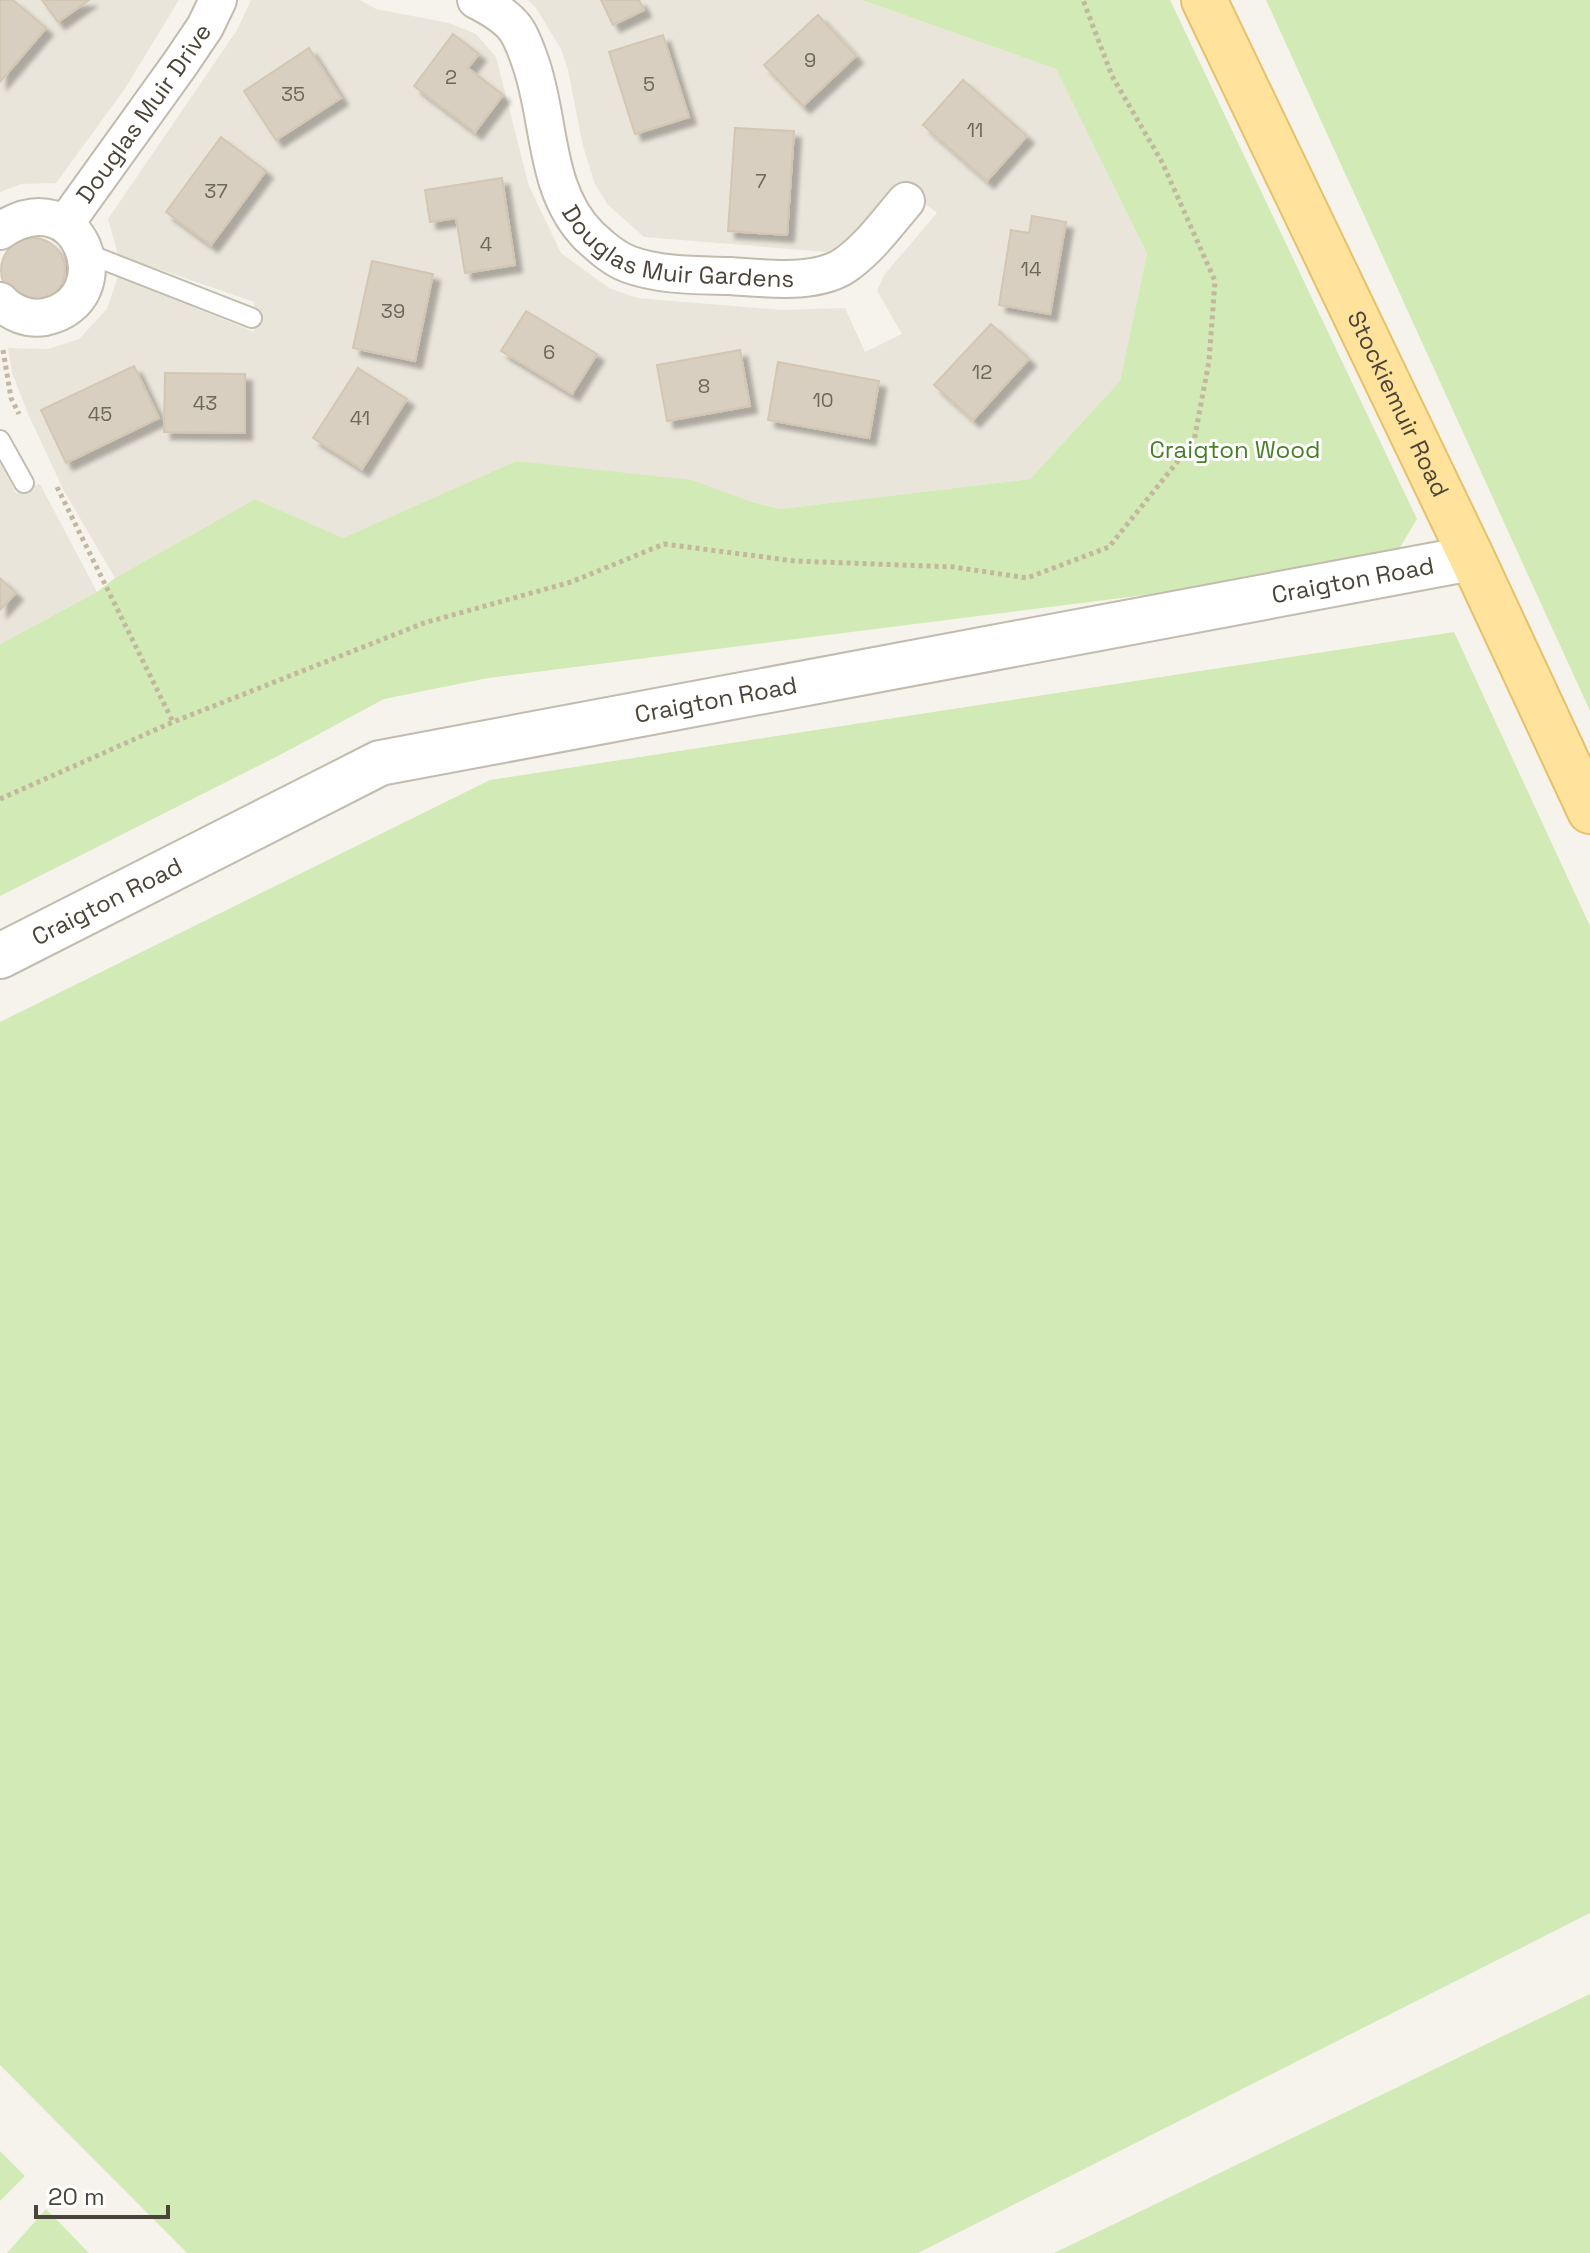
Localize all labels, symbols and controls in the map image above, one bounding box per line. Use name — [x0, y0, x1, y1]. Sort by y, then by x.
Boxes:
street label: Douglas Muir Drive — [69, 17, 218, 209]
house number: 9 — [804, 47, 816, 73]
house number: 2 — [445, 64, 457, 90]
house number: 5 — [643, 71, 655, 97]
house number: 35 — [281, 81, 305, 107]
house number: 11 — [967, 117, 983, 143]
house number: 7 — [755, 168, 767, 194]
house number: 37 — [204, 178, 228, 204]
street label: Douglas Muir Gardens — [555, 199, 794, 294]
house number: 4 — [480, 231, 492, 257]
house number: 14 — [1021, 256, 1041, 282]
house number: 39 — [381, 298, 405, 324]
street label: Stockiemuir Road — [1341, 306, 1456, 502]
house number: 6 — [543, 339, 555, 365]
house number: 12 — [972, 359, 992, 385]
house number: 8 — [698, 373, 710, 399]
house number: 10 — [812, 387, 834, 413]
house number: 43 — [193, 390, 217, 416]
house number: 45 — [88, 401, 112, 427]
house number: 41 — [350, 405, 370, 431]
park label: Craigton Wood — [1149, 434, 1321, 465]
street label: Craigton Road — [1269, 549, 1436, 610]
street label: Craigton Road — [632, 669, 800, 730]
street label: Craigton Road — [26, 850, 187, 952]
scale bar — [36, 2169, 168, 2219]
text: 20 m — [48, 2181, 105, 2212]

